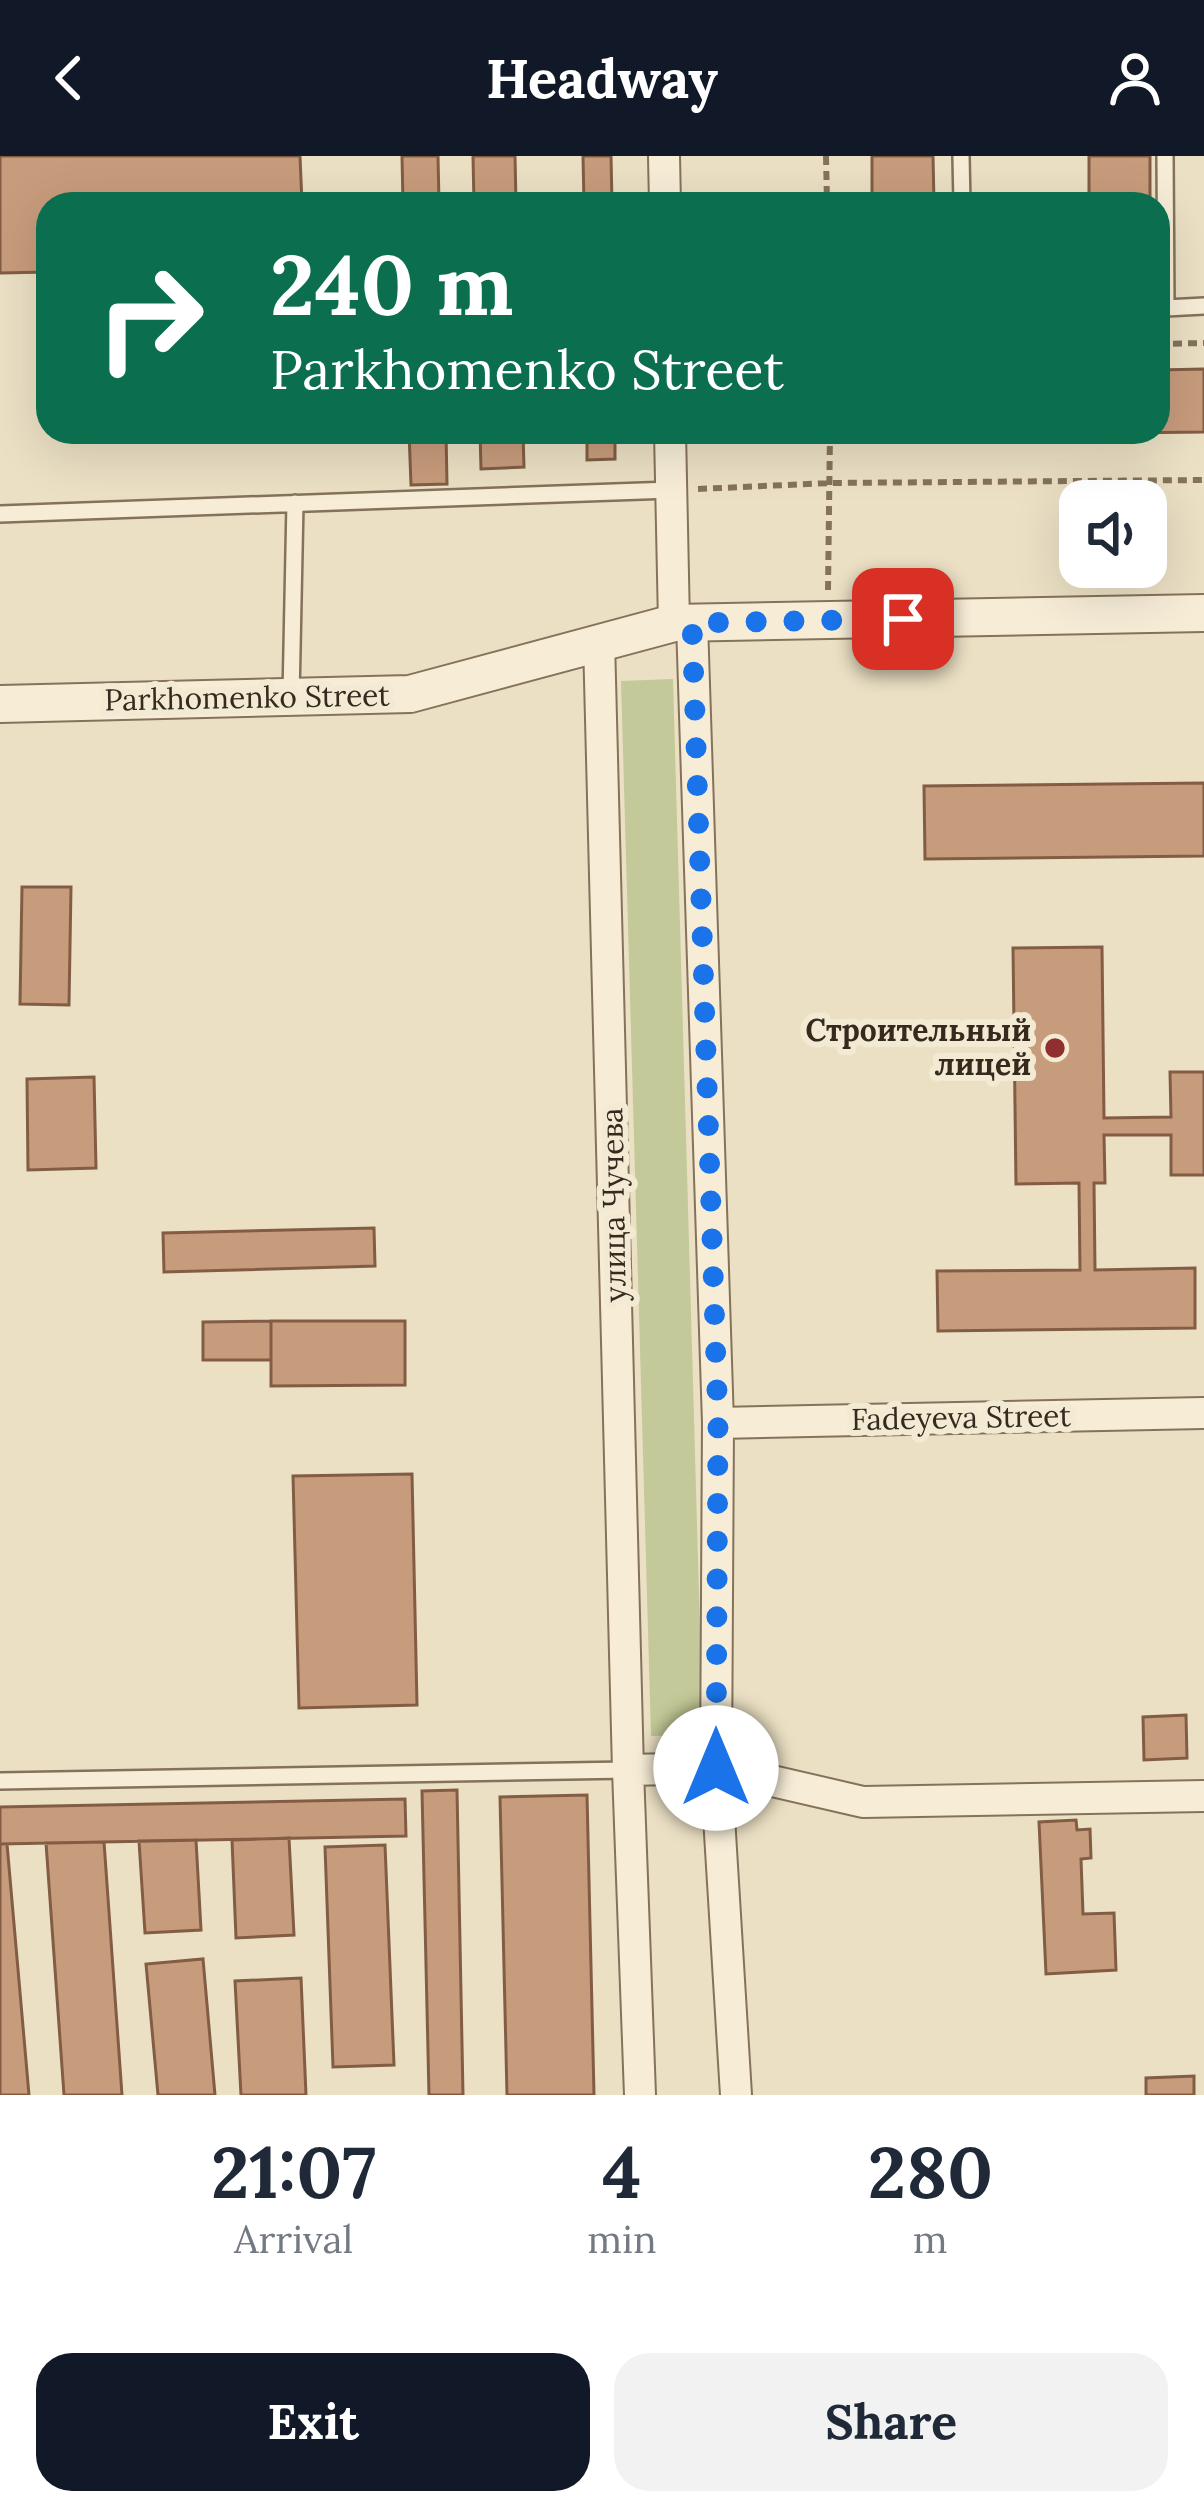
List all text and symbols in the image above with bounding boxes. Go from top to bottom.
text: Headway [486,44,718,113]
icon: back [36,45,102,111]
icon: person [1102,45,1168,111]
text: 240 m [270,230,514,338]
icon: right [72,240,228,396]
text: Parkhomenko Street [270,335,784,404]
map controls [1059,480,1167,588]
button: sound [1059,480,1167,588]
pin [852,568,954,670]
icon: arrive [870,586,936,652]
street label: Parkhomenko Street [104,676,390,718]
place label: Строительный лицей [805,1011,1031,1083]
marker: Строительный лицей [1042,1035,1068,1061]
street label: улица Чучева [592,1107,635,1303]
street label: Fadeyeva Street [851,1396,1072,1439]
position arrow [653,1705,779,1831]
text: 21:07 [211,2126,376,2218]
text: 4 [602,2126,642,2218]
text: 280 [868,2126,993,2218]
text: Arrival [234,2214,353,2264]
text: min [587,2214,657,2264]
text: m [913,2214,948,2264]
button: Exit [36,2353,590,2491]
button: Share [614,2353,1168,2491]

